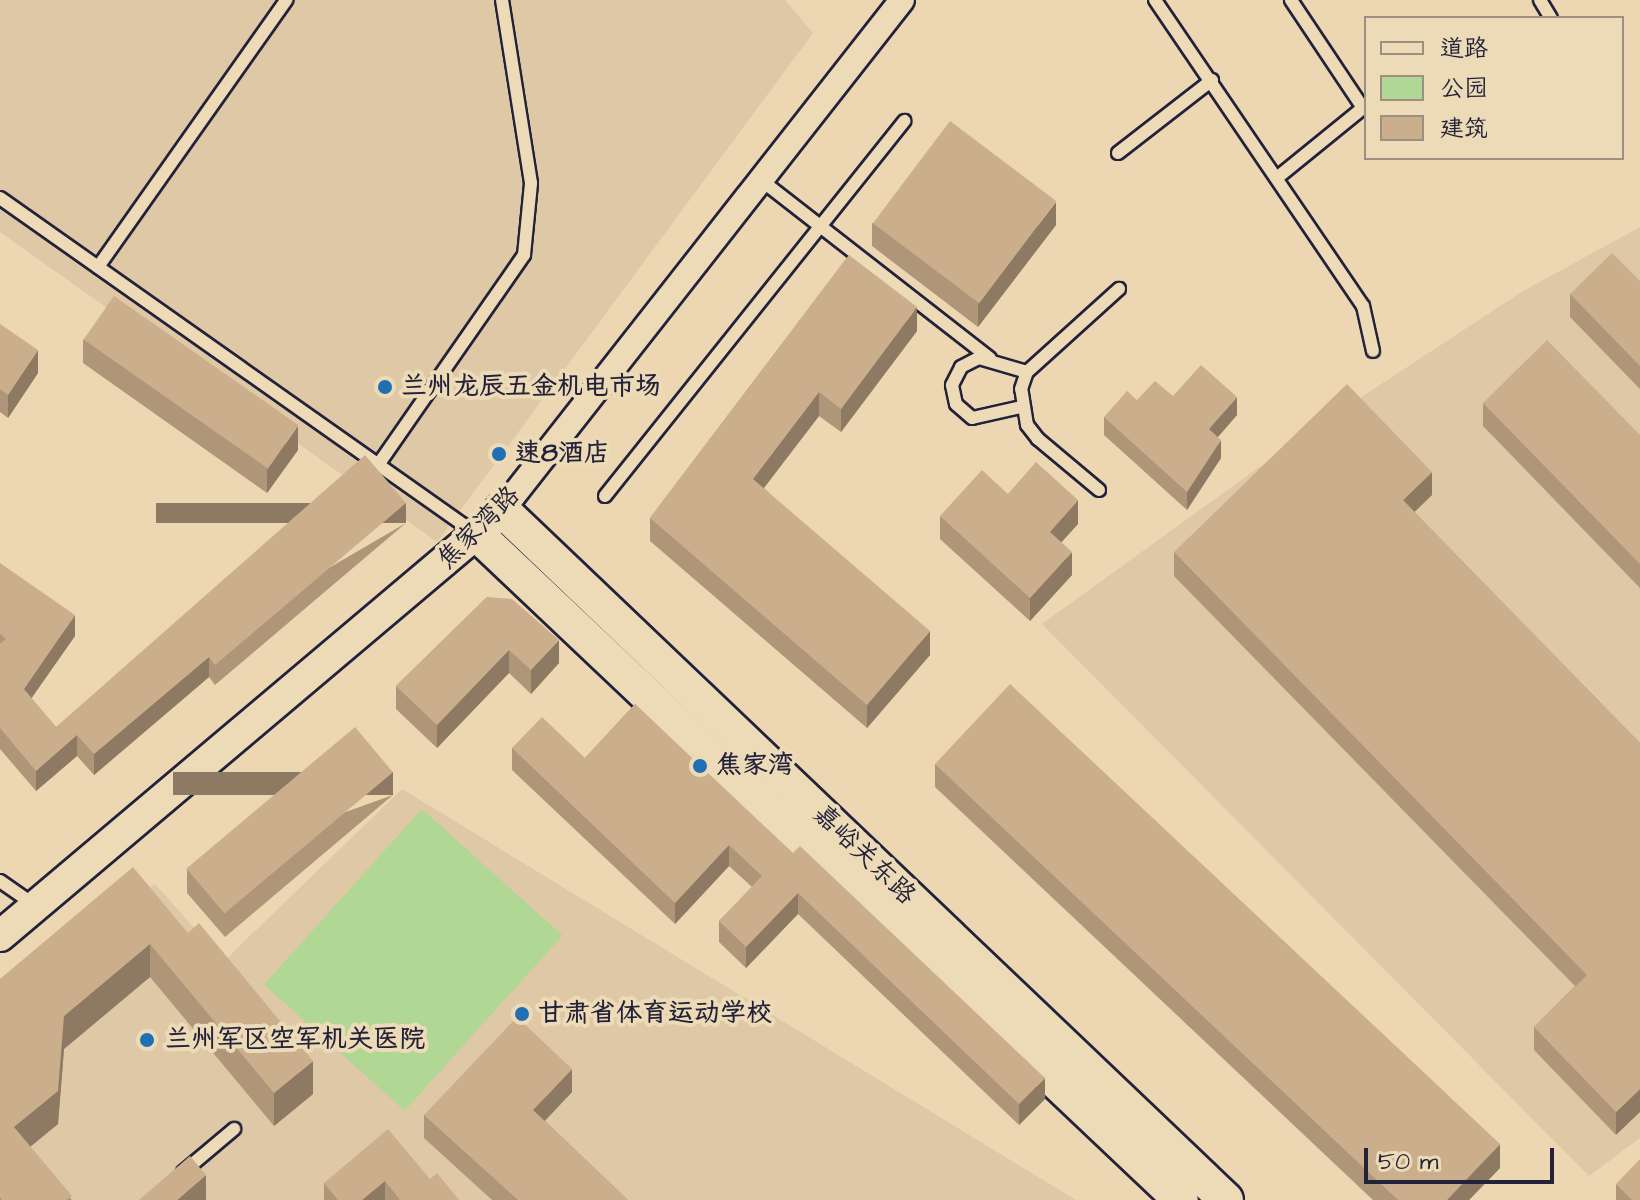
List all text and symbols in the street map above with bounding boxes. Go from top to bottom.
legend [1364,16,1624,160]
text: 道路 [1440,32,1488,66]
text: 公园 [1440,72,1488,106]
text: 建筑 [1440,112,1488,146]
place label: 兰州龙辰五金机电市场 [401,371,661,403]
marker: 兰州龙辰五金机电市场 [376,378,394,396]
place label: 速8酒店 [515,438,610,470]
marker: 速8酒店 [490,445,508,463]
street label: 焦家湾路 [431,480,527,576]
place label: 焦家湾 [716,750,794,782]
marker: 焦家湾 [691,757,709,775]
street label: 嘉峪关东路 [806,799,922,911]
place label: 甘肃省体育运动学校 [538,998,772,1030]
marker: 甘肃省体育运动学校 [513,1005,531,1023]
place label: 兰州军区空军机关医院 [165,1024,425,1056]
marker: 兰州军区空军机关医院 [136,1029,158,1051]
scale bar [1368,1132,1558,1182]
text: 50 m [1378,1145,1438,1179]

